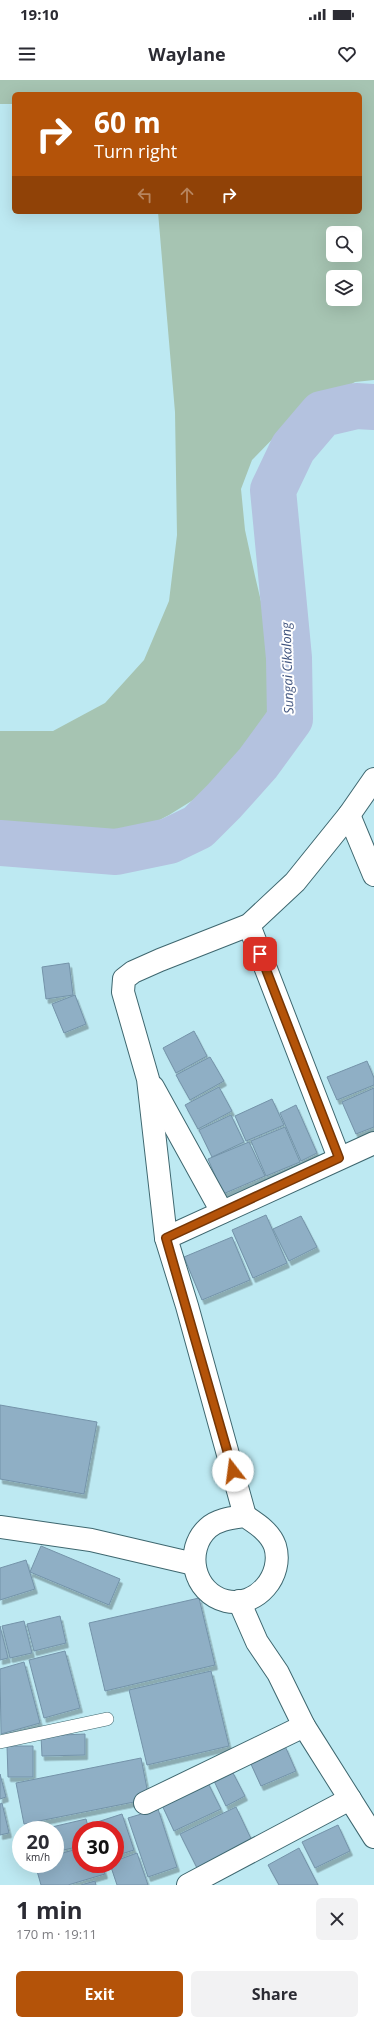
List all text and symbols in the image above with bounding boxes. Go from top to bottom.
text: 19:10 [20,4,59,24]
text: Waylane [148,42,226,66]
icon: menu [16,43,38,65]
icon: heart [336,43,358,65]
text: 60 m [94,103,161,141]
icon: right [28,108,80,160]
text: Turn right [94,139,177,163]
icon: left [134,184,156,206]
icon: ahead [176,184,198,206]
icon: right [218,184,240,206]
map controls [326,226,362,306]
button: search [326,226,362,262]
button: layers [326,270,362,306]
water label: Sungai Cikalong [276,621,298,714]
pin [243,937,277,971]
icon: arrive [249,943,271,965]
position arrow [212,1450,254,1492]
speed limit sign: 30 [72,1821,124,1873]
text: 20 [27,1828,49,1855]
text: km/h [26,1850,50,1864]
text: 1 min [16,1893,83,1926]
button: close [316,1898,358,1940]
text: 170 m · 19:11 [16,1925,97,1943]
button: Exit [16,1971,183,2017]
button: Share [191,1971,358,2017]

